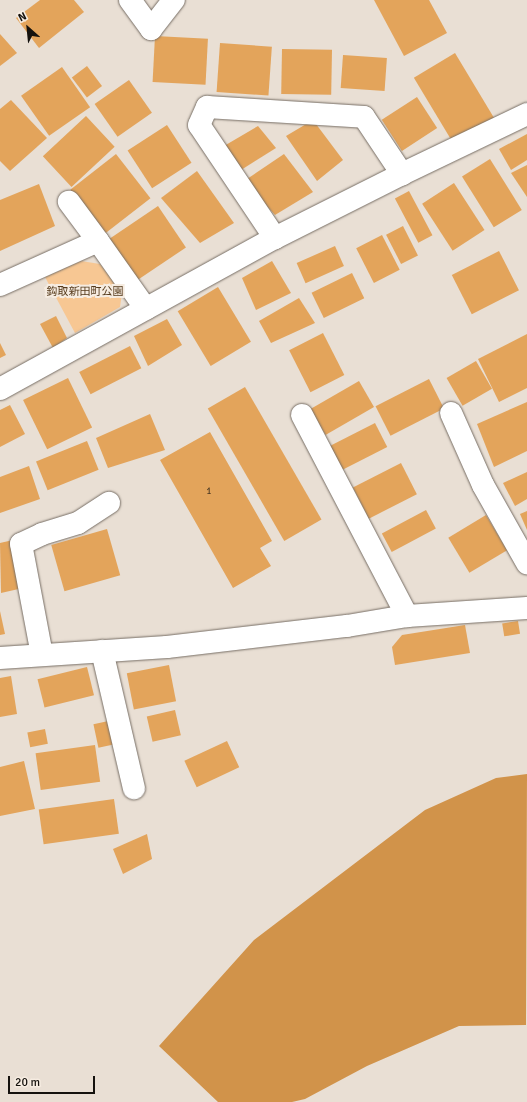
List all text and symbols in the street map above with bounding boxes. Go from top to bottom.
north arrow [8,8,48,48]
text: N [16,9,29,24]
park label: 鈎取新田町公園 [47,285,123,299]
house number: 1 [207,487,211,497]
scale bar [10,1068,97,1094]
text: 20 m [15,1075,40,1090]

